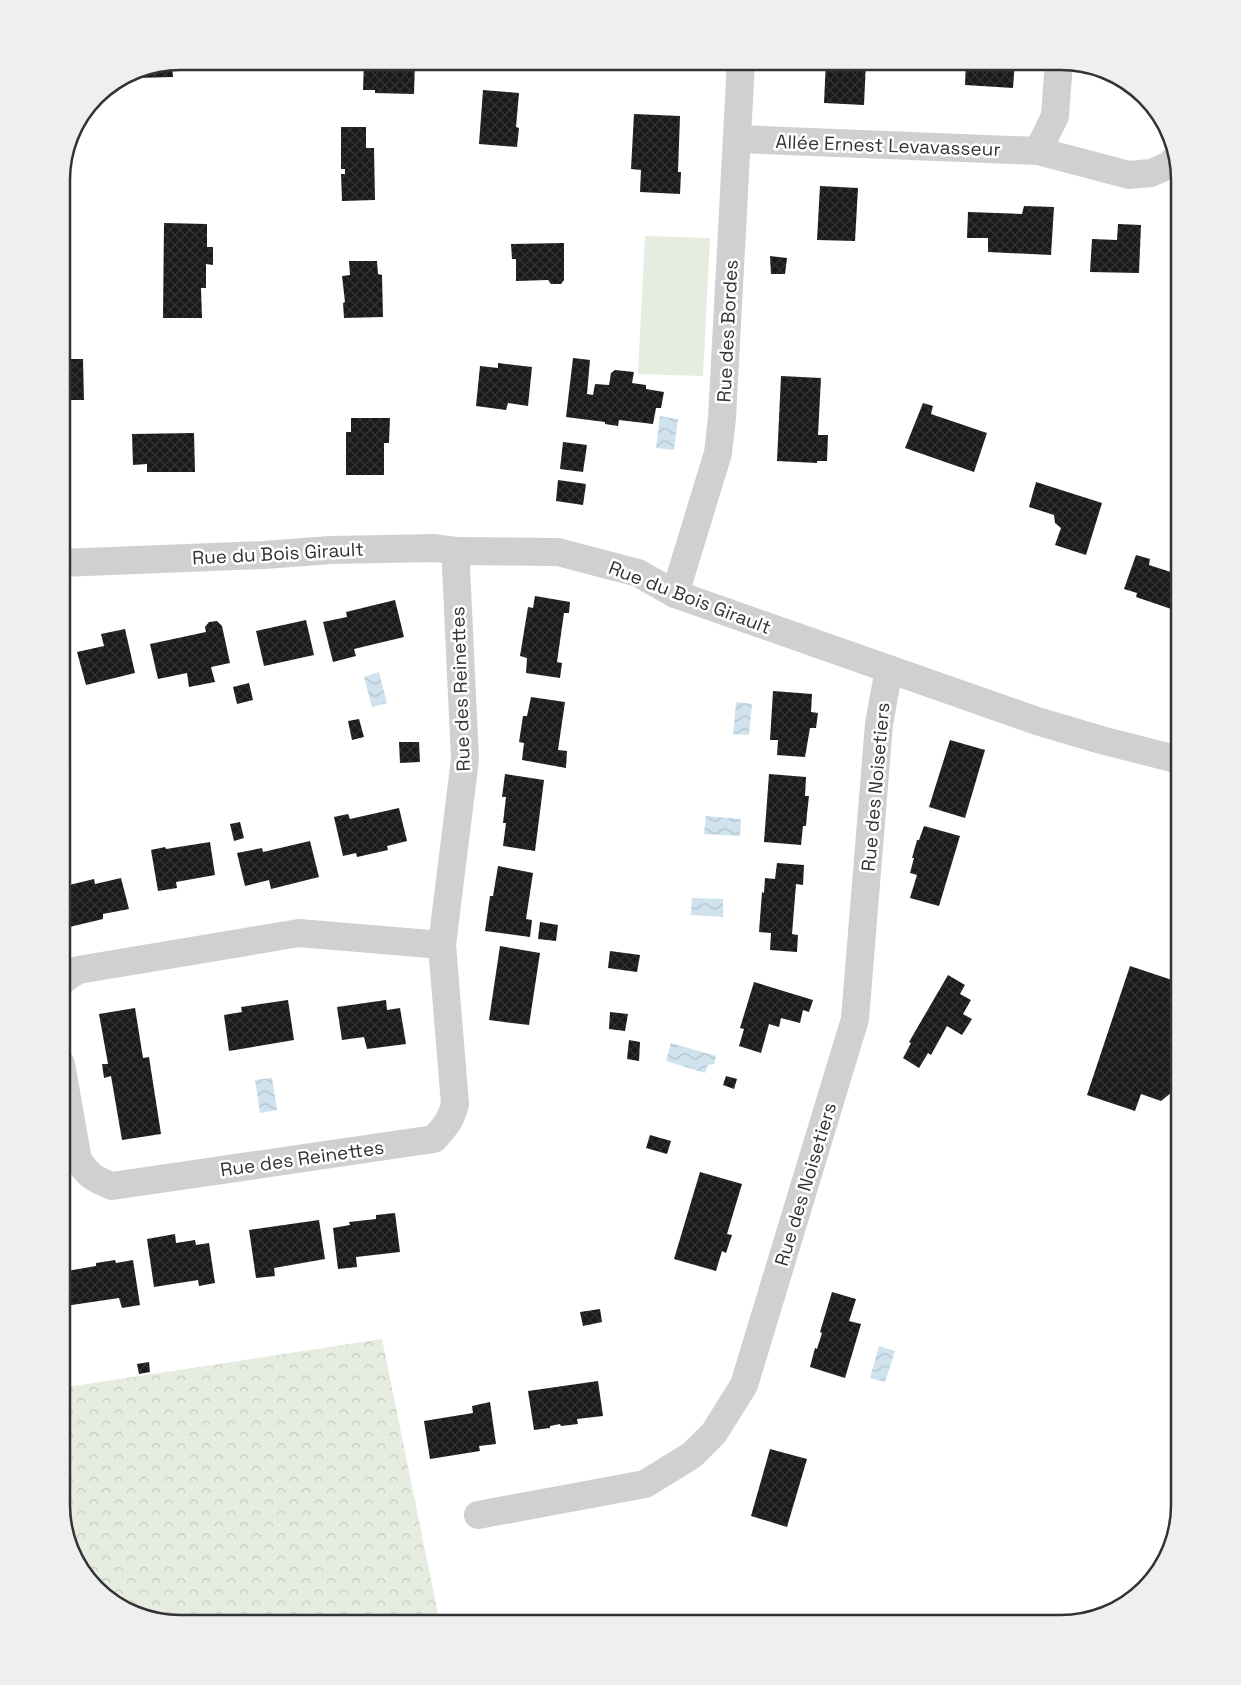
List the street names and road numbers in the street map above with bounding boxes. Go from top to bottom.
street label: Allée Ernest Levavasseur [775,129,1001,162]
street label: Rue des Bordes [711,259,744,403]
street label: Rue du Bois Girault [191,537,365,570]
street label: Rue du Bois Girault [605,555,775,640]
street label: Rue des Reinettes [445,606,476,772]
street label: Rue des Noisetiers [856,701,895,873]
street label: Rue des Noisetiers [769,1099,842,1269]
street label: Rue des Reinettes [219,1135,386,1182]

